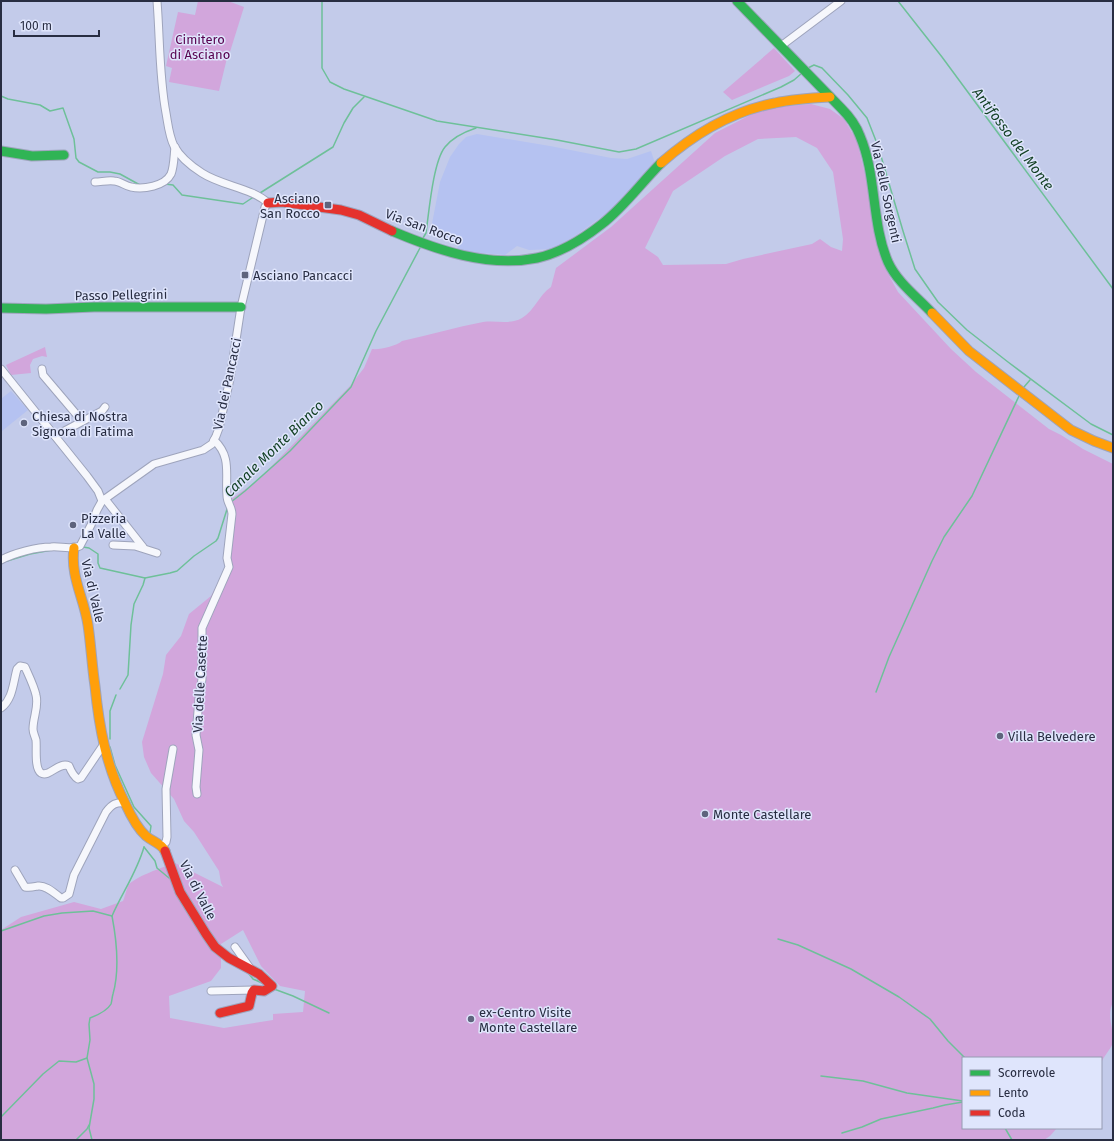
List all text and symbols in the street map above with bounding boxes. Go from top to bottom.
scale bar [14,12,99,38]
text: 100 m [20,19,52,33]
park label: Cimitero di Asciano [170,32,230,62]
water label: Antifosso del Monte [968,84,1057,194]
street label: Via delle Sorgenti [868,140,904,244]
place label: Asciano San Rocco [260,191,320,221]
marker: Asciano San Rocco [323,200,333,210]
street label: Via San Rocco [383,206,465,248]
place label: Asciano Pancacci [253,268,353,283]
marker: Asciano Pancacci [240,270,250,280]
street label: Passo Pellegrini [75,287,167,303]
street label: Via dei Pancacci [210,337,244,431]
water label: Canale Monte Bianco [221,397,327,501]
place label: Chiesa di Nostra Signora di Fatima [32,409,134,439]
marker: Chiesa di Nostra Signora di Fatima [19,418,29,428]
place label: Pizzeria La Valle [81,511,126,541]
marker: Pizzeria La Valle [68,520,78,530]
street label: Via di Valle [78,558,108,624]
street label: Via delle Casette [190,635,210,733]
place label: Villa Belvedere [1008,729,1096,744]
marker: Villa Belvedere [995,731,1005,741]
place label: Monte Castellare [713,807,811,822]
marker: Monte Castellare [700,809,710,819]
street label: Via di Valle [177,858,219,922]
place label: ex-Centro Visite Monte Castellare [479,1005,577,1035]
marker: ex-Centro Visite Monte Castellare [466,1014,476,1024]
legend [962,1057,1102,1129]
text: Scorrevole [998,1066,1055,1080]
text: Lento [998,1086,1028,1100]
text: Coda [998,1106,1025,1120]

